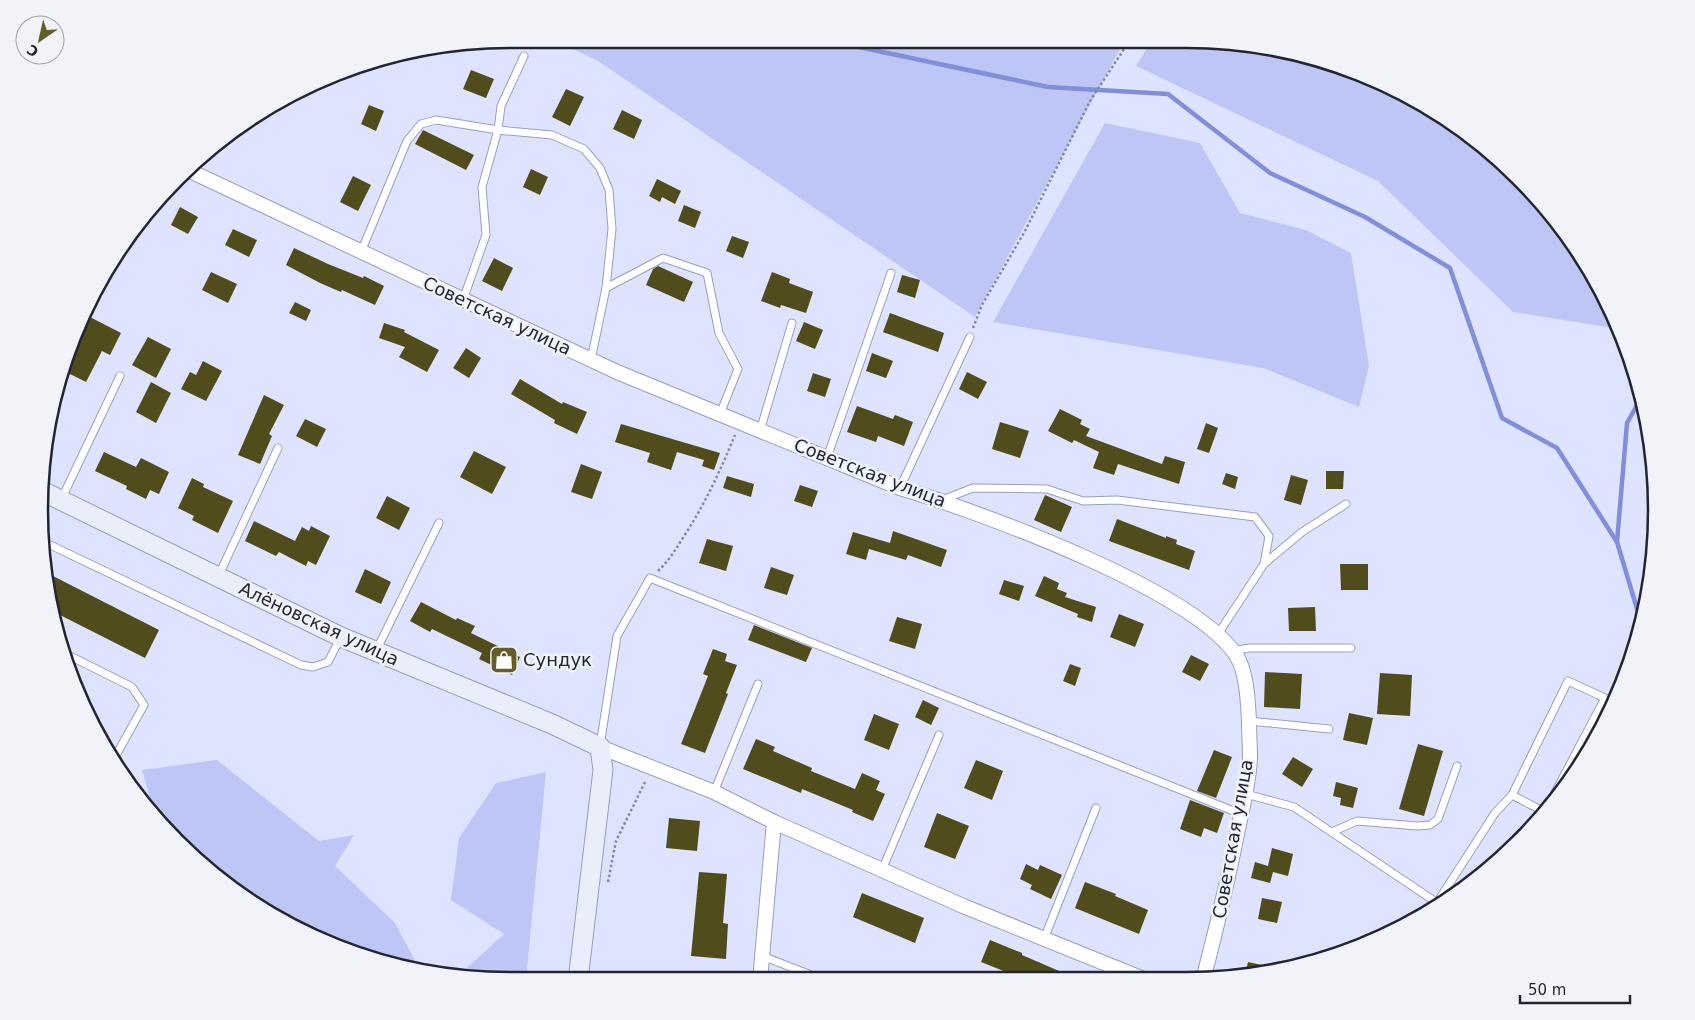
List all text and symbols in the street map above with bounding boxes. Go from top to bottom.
north arrow [15,15,65,65]
text: С [24,41,41,60]
street label: Советская улица [420,272,575,359]
street label: Советская улица [791,434,949,511]
street label: Алёновская улица [236,577,402,670]
shop icon: Сундук [489,645,519,675]
place label: Сундук [523,649,592,670]
street label: Советская улица [1208,758,1257,920]
scale bar [1520,972,1630,1004]
text: 50 m [1528,981,1566,999]

